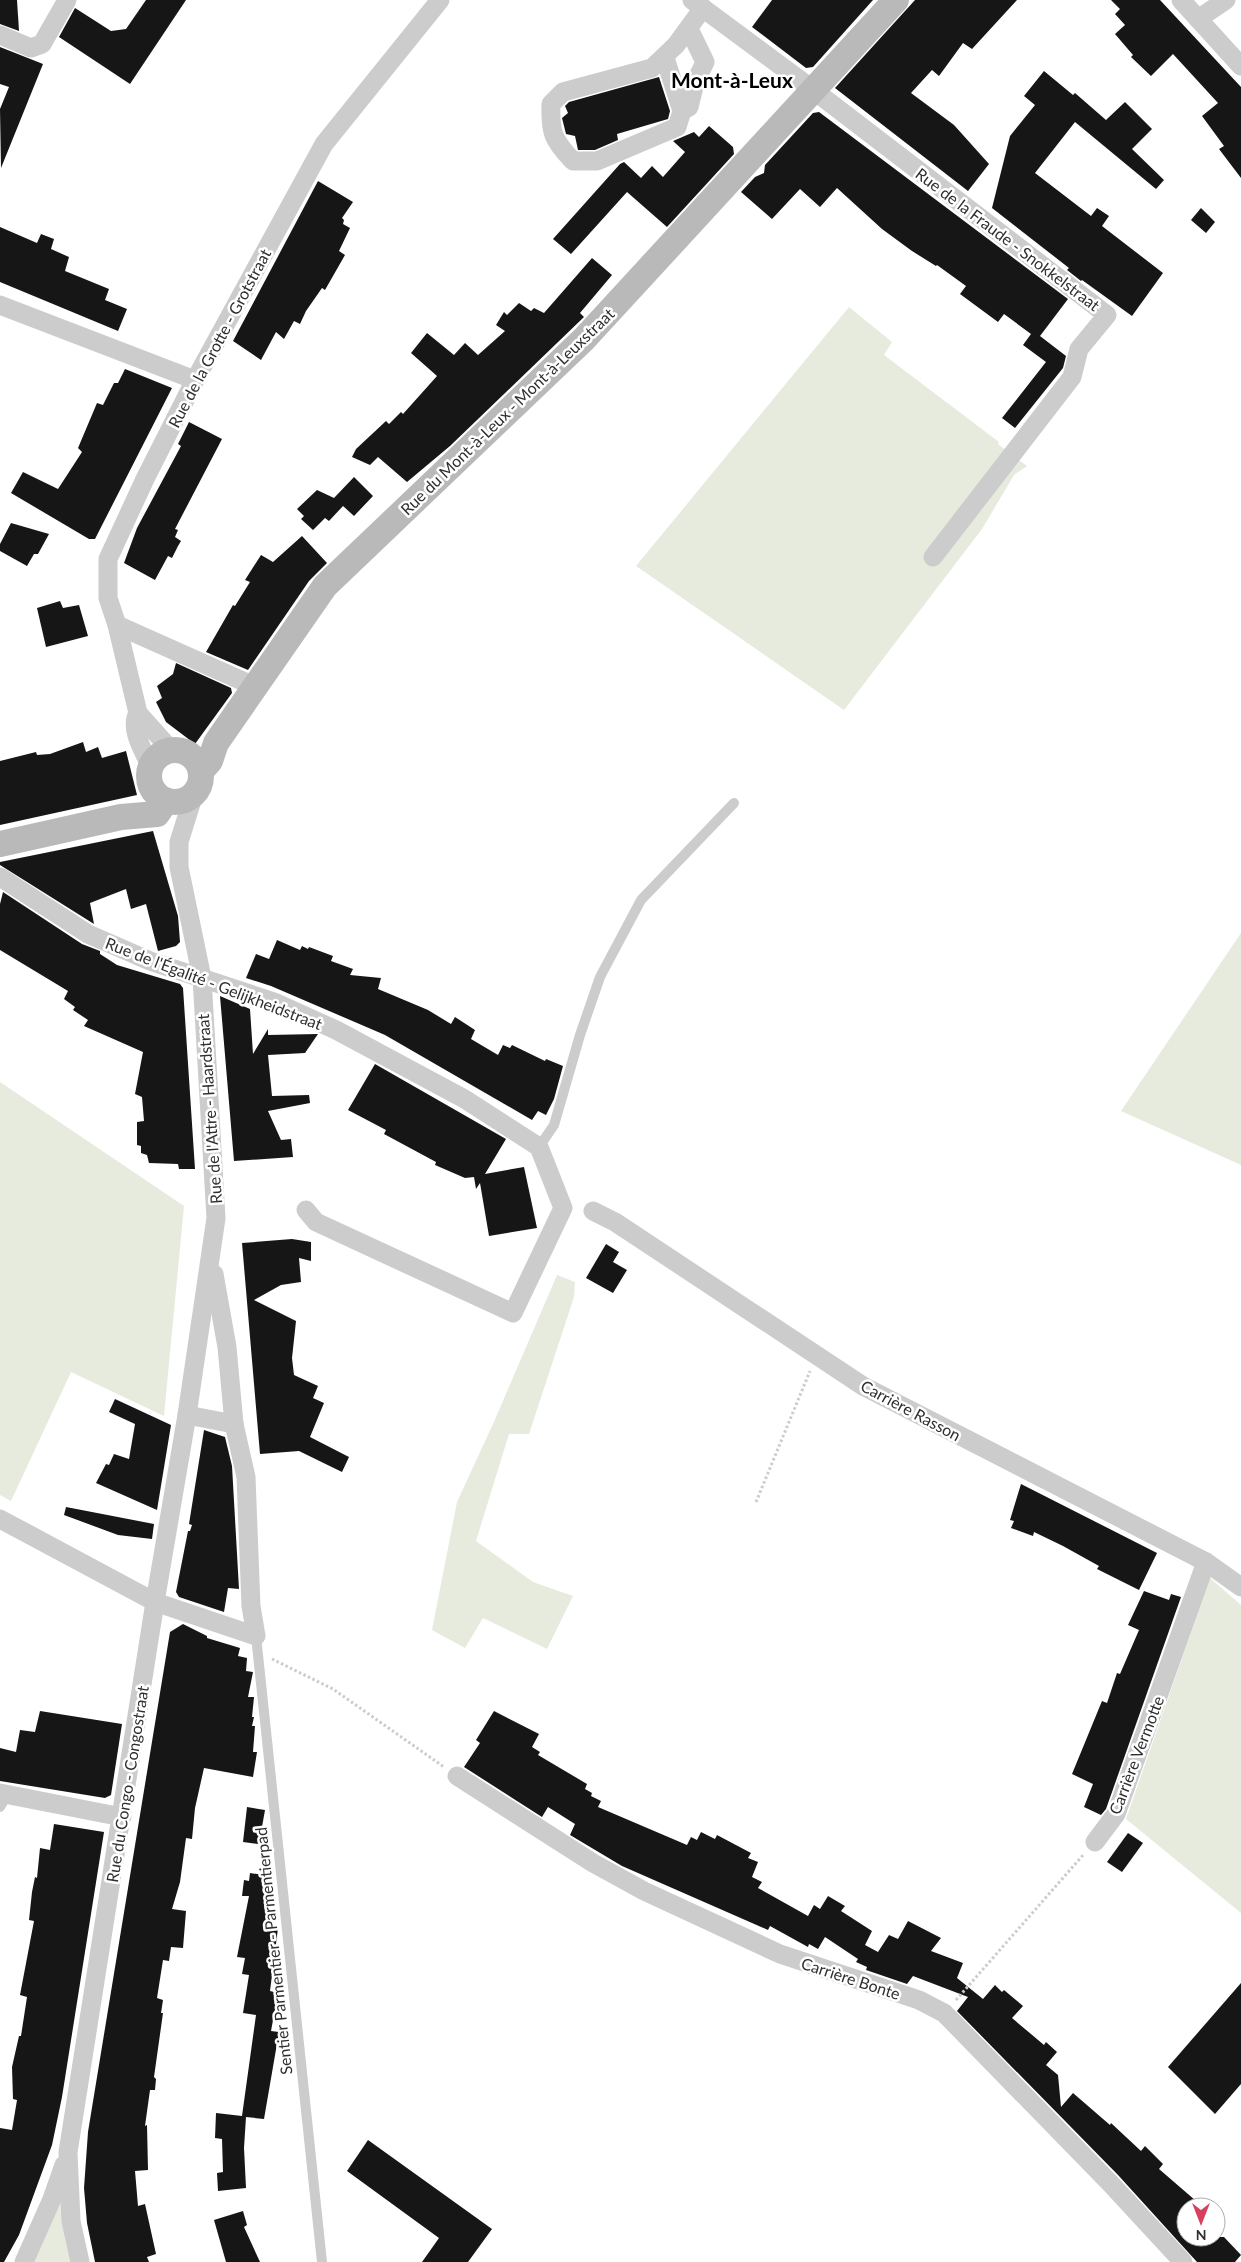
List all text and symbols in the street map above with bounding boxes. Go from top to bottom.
district label: Mont-à-Leux [671,67,793,92]
street label: Rue de la Fraude - Snokkelstraat [912,164,1104,315]
street label: Rue de la Grotte - Grotstraat [164,245,274,431]
street label: Rue du Mont-à-Leux - Mont-à-Leuxstraat [396,304,618,518]
street label: Rue de l'Égalité - Gelijkheidstraat [103,933,325,1033]
street label: Rue de l'Attre - Haardstraat [193,1013,225,1205]
street label: Carrière Rasson [858,1376,964,1444]
street label: Rue du Congo - Congostraat [102,1684,152,1884]
street label: Carrière Vermotte [1105,1693,1167,1817]
street label: Sentier Parmentier - Parmentierpad [251,1826,295,2076]
street label: Carrière Bonte [799,1953,903,2003]
north arrow [1176,2197,1226,2247]
text: N [1196,2227,1206,2244]

